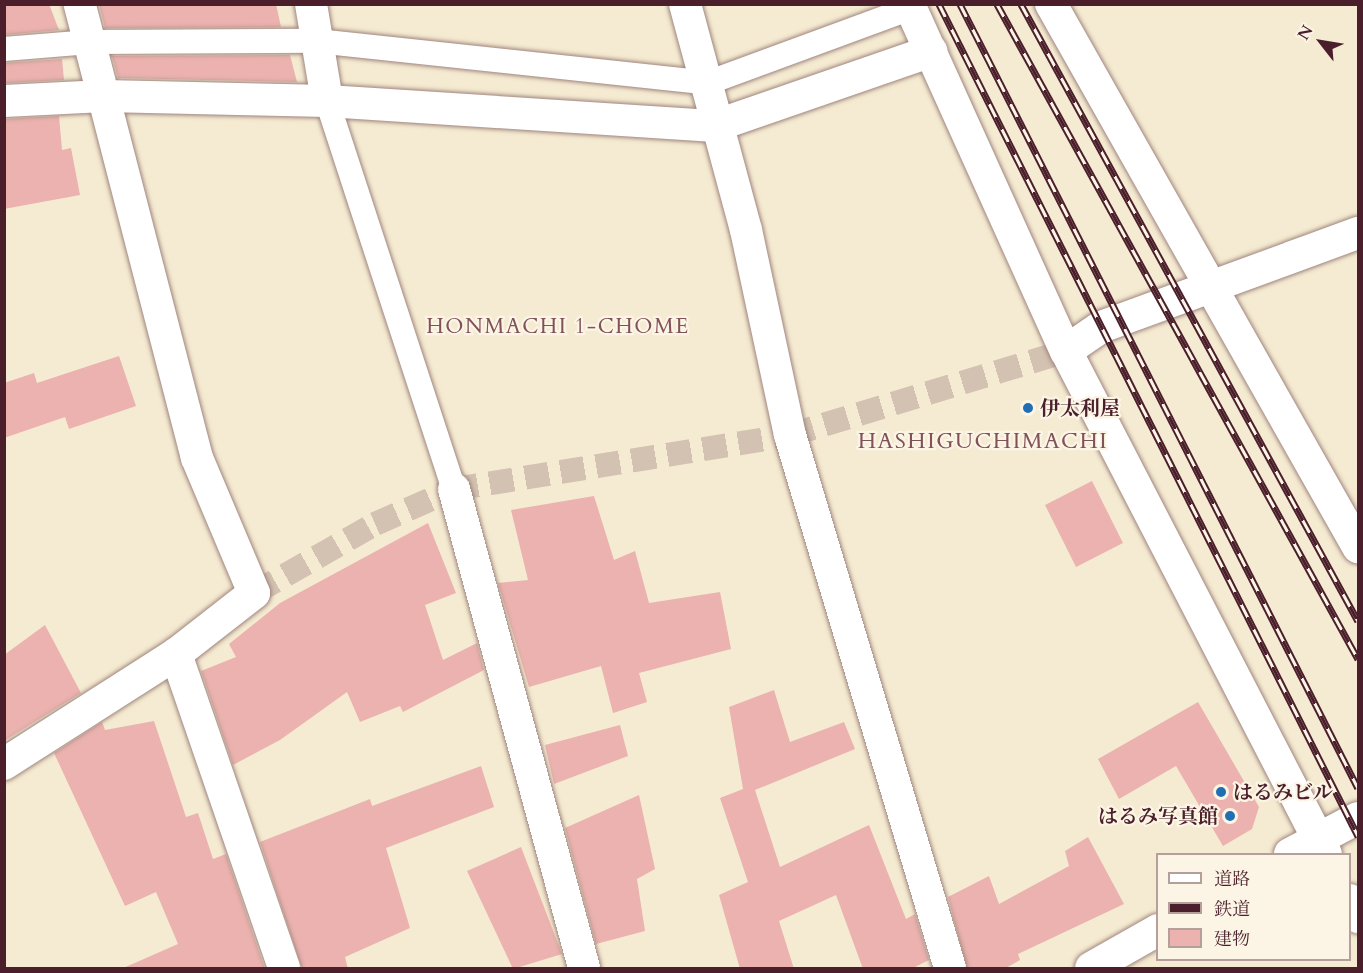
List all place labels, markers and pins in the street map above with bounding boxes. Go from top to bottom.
place label: 伊太利屋 [1040,396,1120,420]
marker: 伊太利屋 [1021,401,1035,415]
place label: はるみビル [1233,780,1333,804]
marker: はるみビル [1214,785,1228,799]
place label: はるみ写真館 [1098,804,1218,828]
marker: はるみ写真館 [1223,809,1237,823]

